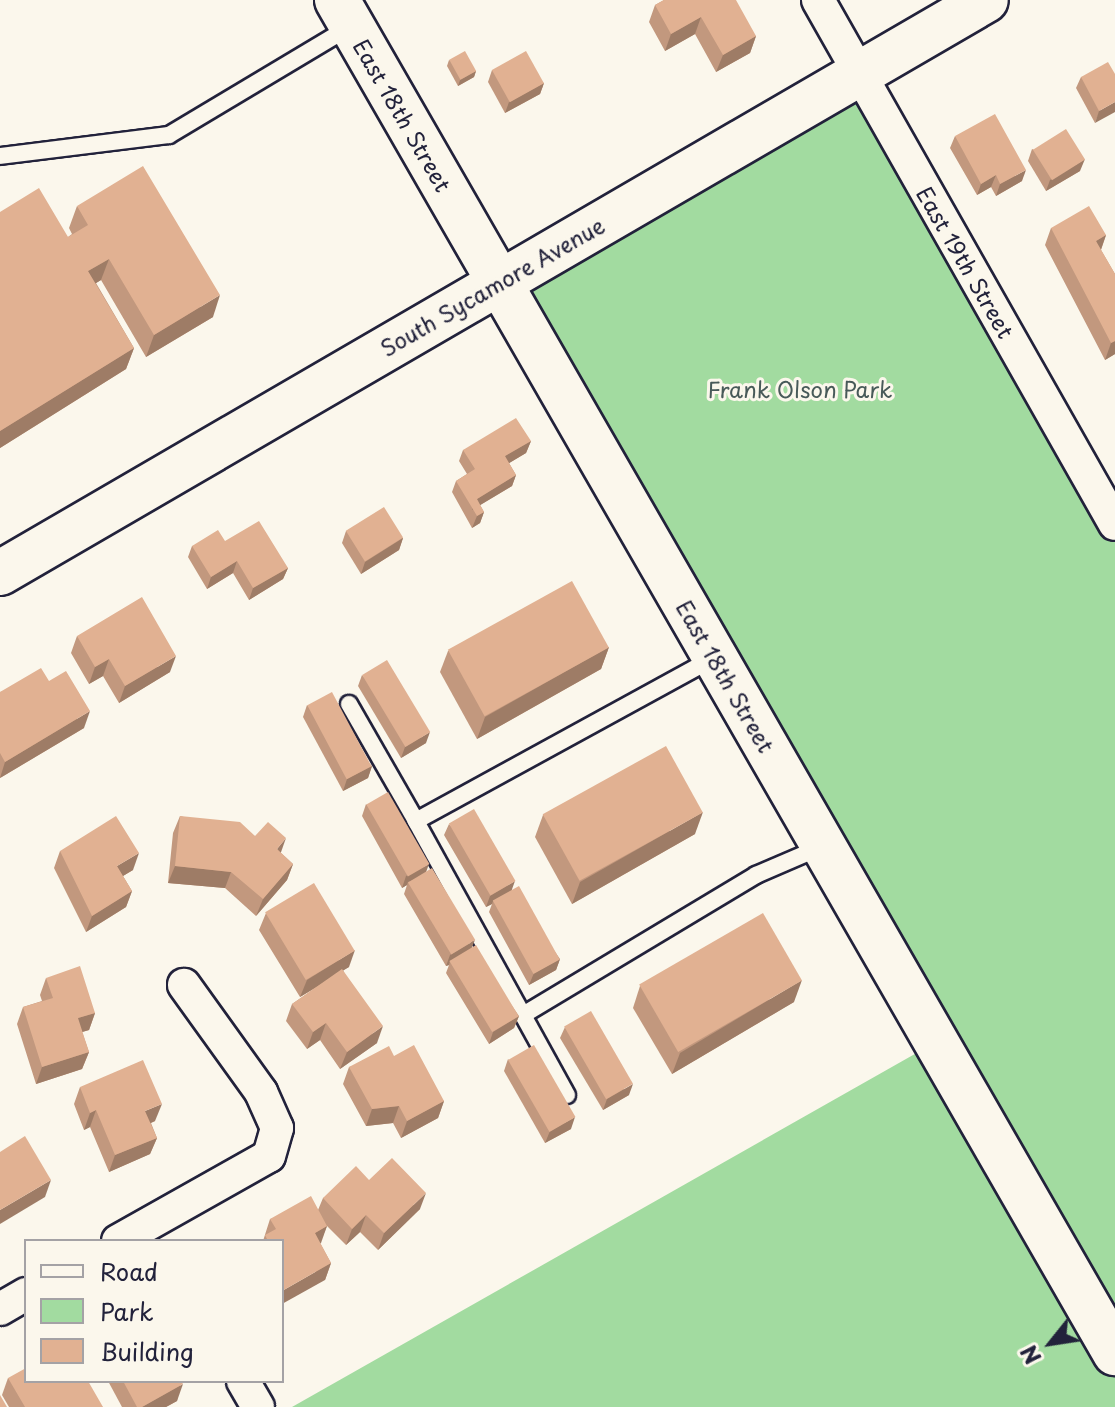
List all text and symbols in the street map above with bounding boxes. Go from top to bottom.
street label: East 18th Street [349,34,457,196]
street label: East 19th Street [912,182,1020,342]
street label: South Sycamore Avenue [375,211,609,361]
park label: Frank Olson Park [707,376,893,402]
street label: East 18th Street [672,595,780,757]
legend [24,1239,284,1383]
text: Road [100,1253,158,1289]
text: Park [100,1293,154,1329]
north arrow [1011,1303,1091,1383]
text: Building [100,1333,194,1369]
text: N [1011,1339,1048,1371]

